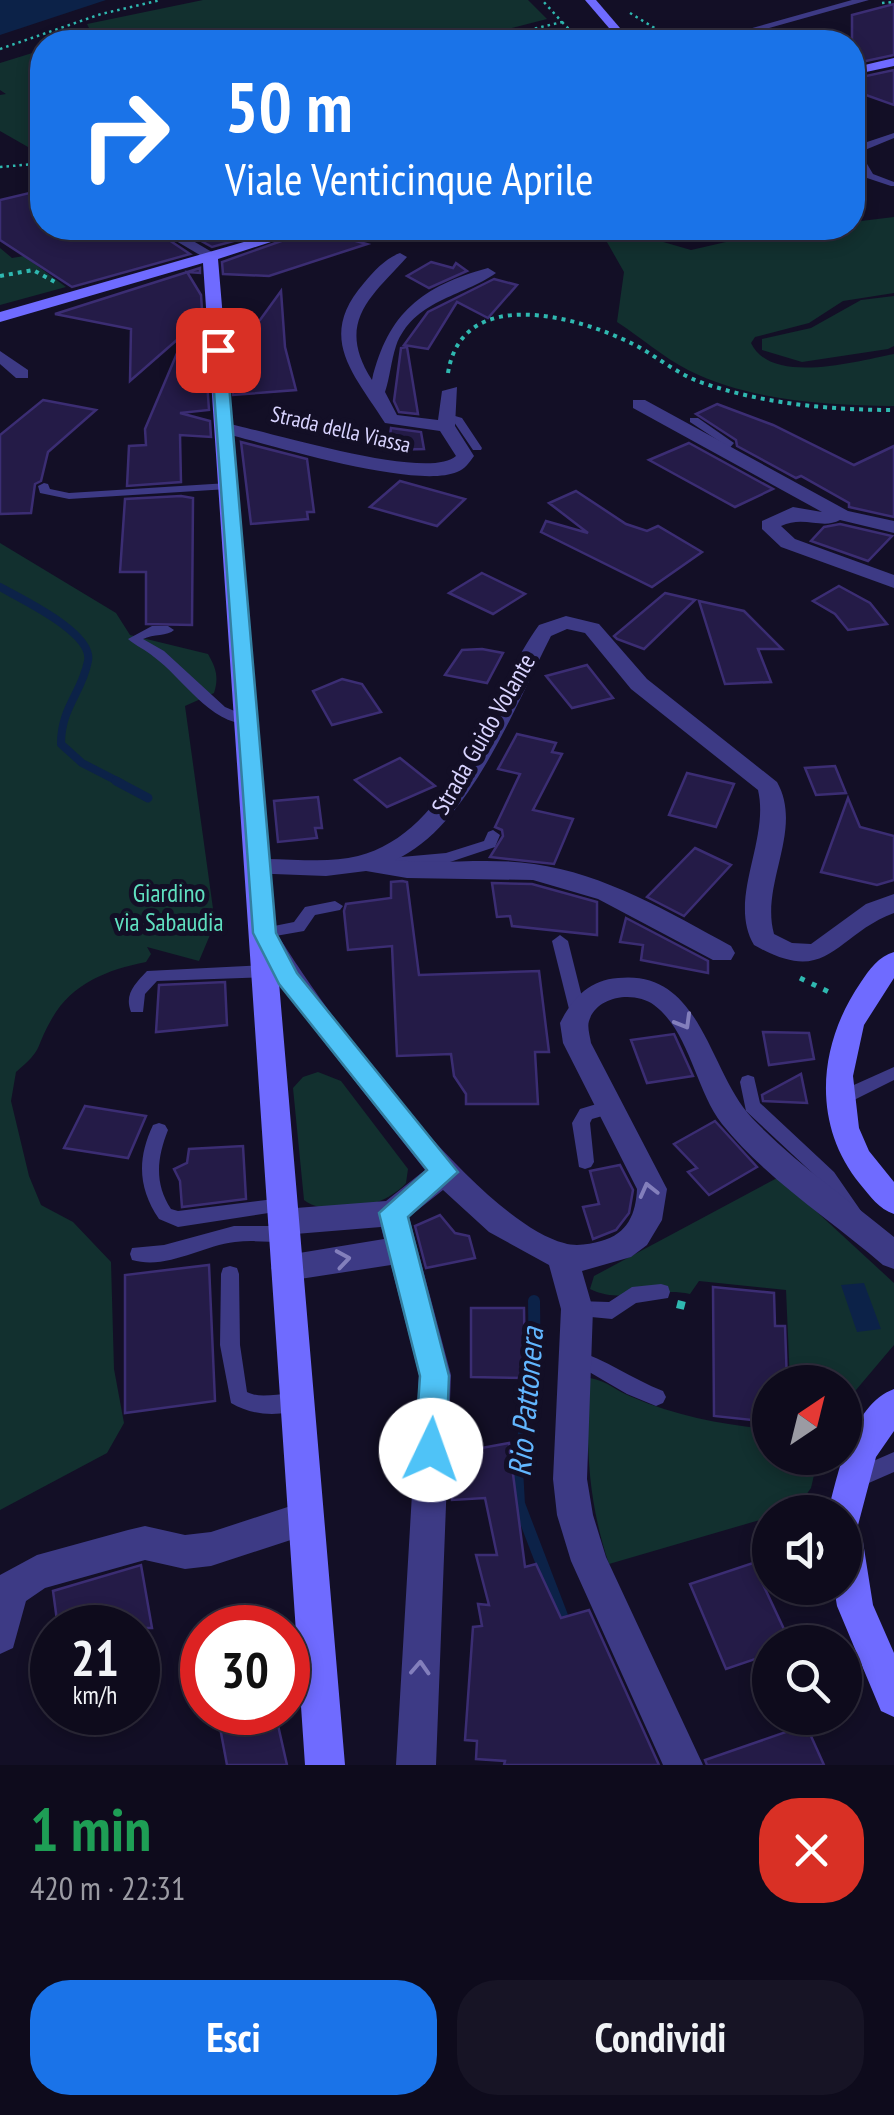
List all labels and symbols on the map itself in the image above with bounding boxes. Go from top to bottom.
pin [176,308,261,393]
street label: Strada della Viassa [268,399,414,459]
street label: Strada Guido Volante [424,648,542,820]
park label: Giardino via Sabaudia [114,877,224,938]
one-way arrow [672,1012,691,1030]
one-way arrow [639,1182,660,1199]
one-way arrow [335,1249,352,1270]
water label: Rio Pattonera [498,1324,553,1478]
north arrow [752,1365,862,1475]
position arrow [379,1398,483,1502]
speed limit sign: 30 [180,1605,310,1735]
one-way arrow [410,1659,431,1675]

